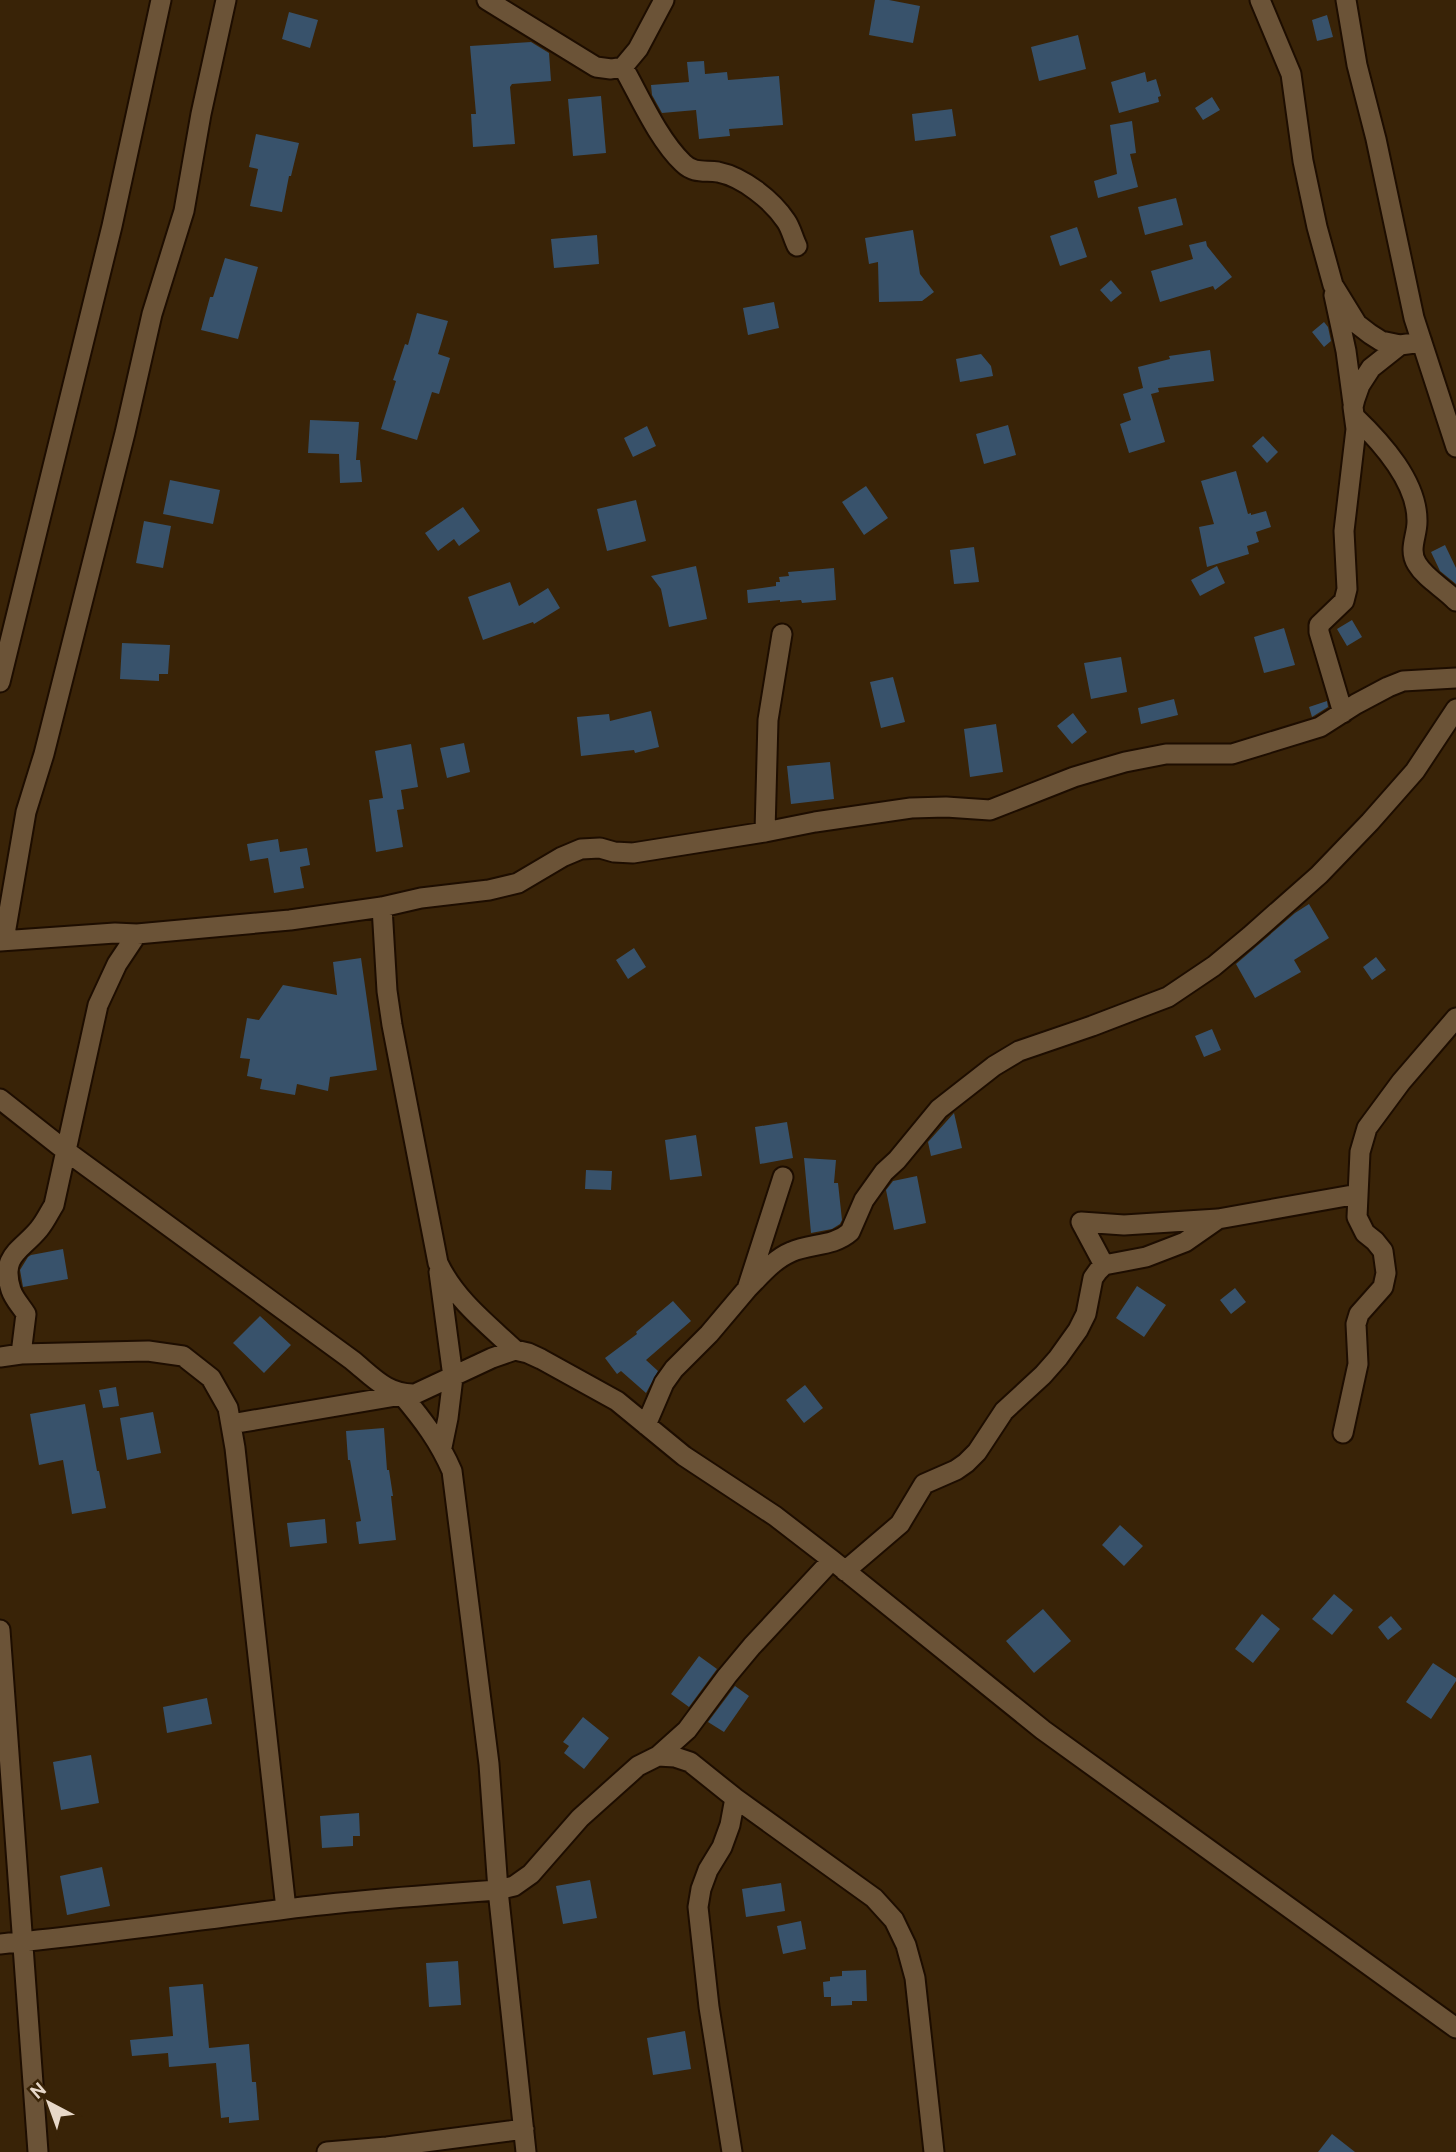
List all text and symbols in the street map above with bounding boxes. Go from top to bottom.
north arrow [14,2068,84,2138]
text: N [26,2078,52,2105]

